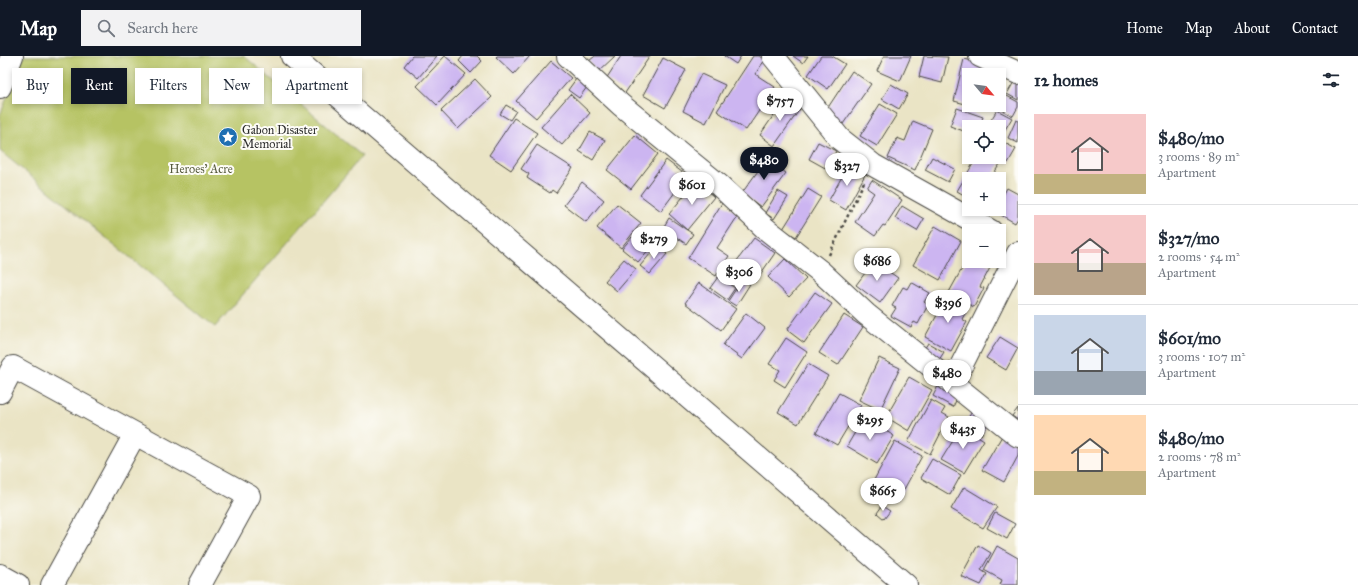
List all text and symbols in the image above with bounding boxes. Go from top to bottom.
search box [81,10,361,46]
text: Map [20,17,57,40]
icon: search [95,17,117,39]
text: Search here [127,19,198,37]
text: Home [1126,20,1163,37]
text: Map [1185,20,1212,37]
text: About [1234,20,1270,37]
text: Contact [1292,20,1338,37]
chip: Buy [12,68,63,104]
chip: Rent [71,68,127,104]
chip: Filters [135,68,201,104]
chip: New [209,68,264,104]
chip: Apartment [272,68,362,104]
north arrow [962,68,1006,112]
map controls [962,68,1006,268]
icon: filters [1320,69,1342,91]
text: 12 homes [1034,70,1098,91]
pin: $757 [756,88,804,122]
text: $757 [766,93,794,109]
button: locate [962,120,1006,164]
place label: Gabon Disaster Memorial [242,123,318,151]
place icon: Gabon Disaster Memorial [217,126,239,148]
text: $480/mo [1158,128,1224,149]
icon: home [1066,130,1114,178]
pin: $480 [740,147,788,181]
text: 3 rooms · 89 m² [1158,149,1240,165]
text: $480 [749,152,779,168]
pin: $327 [823,153,871,187]
text: $327 [834,158,860,174]
park label: Heroes' Acre [169,162,233,176]
text: Apartment [1158,165,1216,181]
pin: $601 [668,172,716,206]
button: + [962,172,1006,216]
text: $601 [678,177,706,193]
button: − [962,224,1006,268]
pin: $279 [630,226,678,260]
text: $327/mo [1158,228,1219,249]
text: $279 [640,231,668,247]
icon: home [1066,231,1114,279]
pin: $686 [853,248,901,282]
text: 2 rooms · 54 m² [1158,249,1240,265]
text: $686 [863,253,891,269]
pin: $306 [715,259,763,293]
text: $306 [725,264,753,280]
text: Apartment [1158,265,1216,281]
pin: $396 [924,290,972,324]
text: $396 [935,295,961,311]
text: $601/mo [1158,328,1221,349]
icon: home [1066,331,1114,379]
text: 3 rooms · 107 m² [1158,349,1245,365]
pin: $480 [923,360,971,394]
text: $480 [932,365,962,381]
text: Apartment [1158,365,1216,381]
pin: $295 [846,407,894,441]
text: $295 [856,412,884,428]
pin: $435 [939,416,987,450]
text: $435 [950,421,976,437]
text: $480/mo [1158,428,1224,449]
icon: home [1066,431,1114,479]
text: 2 rooms · 78 m² [1158,449,1241,465]
text: Apartment [1158,465,1216,481]
pin: $665 [859,478,907,512]
text: $665 [869,483,897,499]

